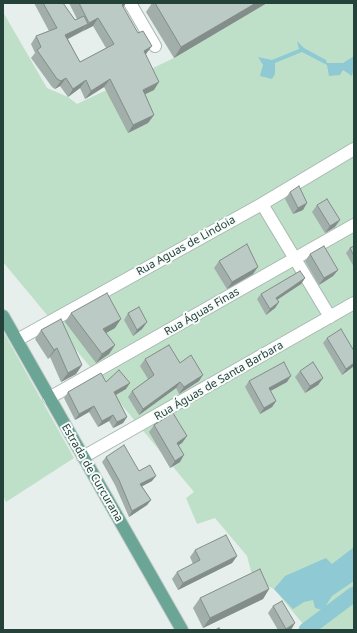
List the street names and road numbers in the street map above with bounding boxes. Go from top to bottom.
street label: Rua Aguas de Lindoia [134,213,238,279]
street label: Rua Águas Finas [162,285,242,339]
street label: Rua Águas de Santa Barbara [152,339,286,423]
street label: Estrada de Curcurana [59,422,125,524]

